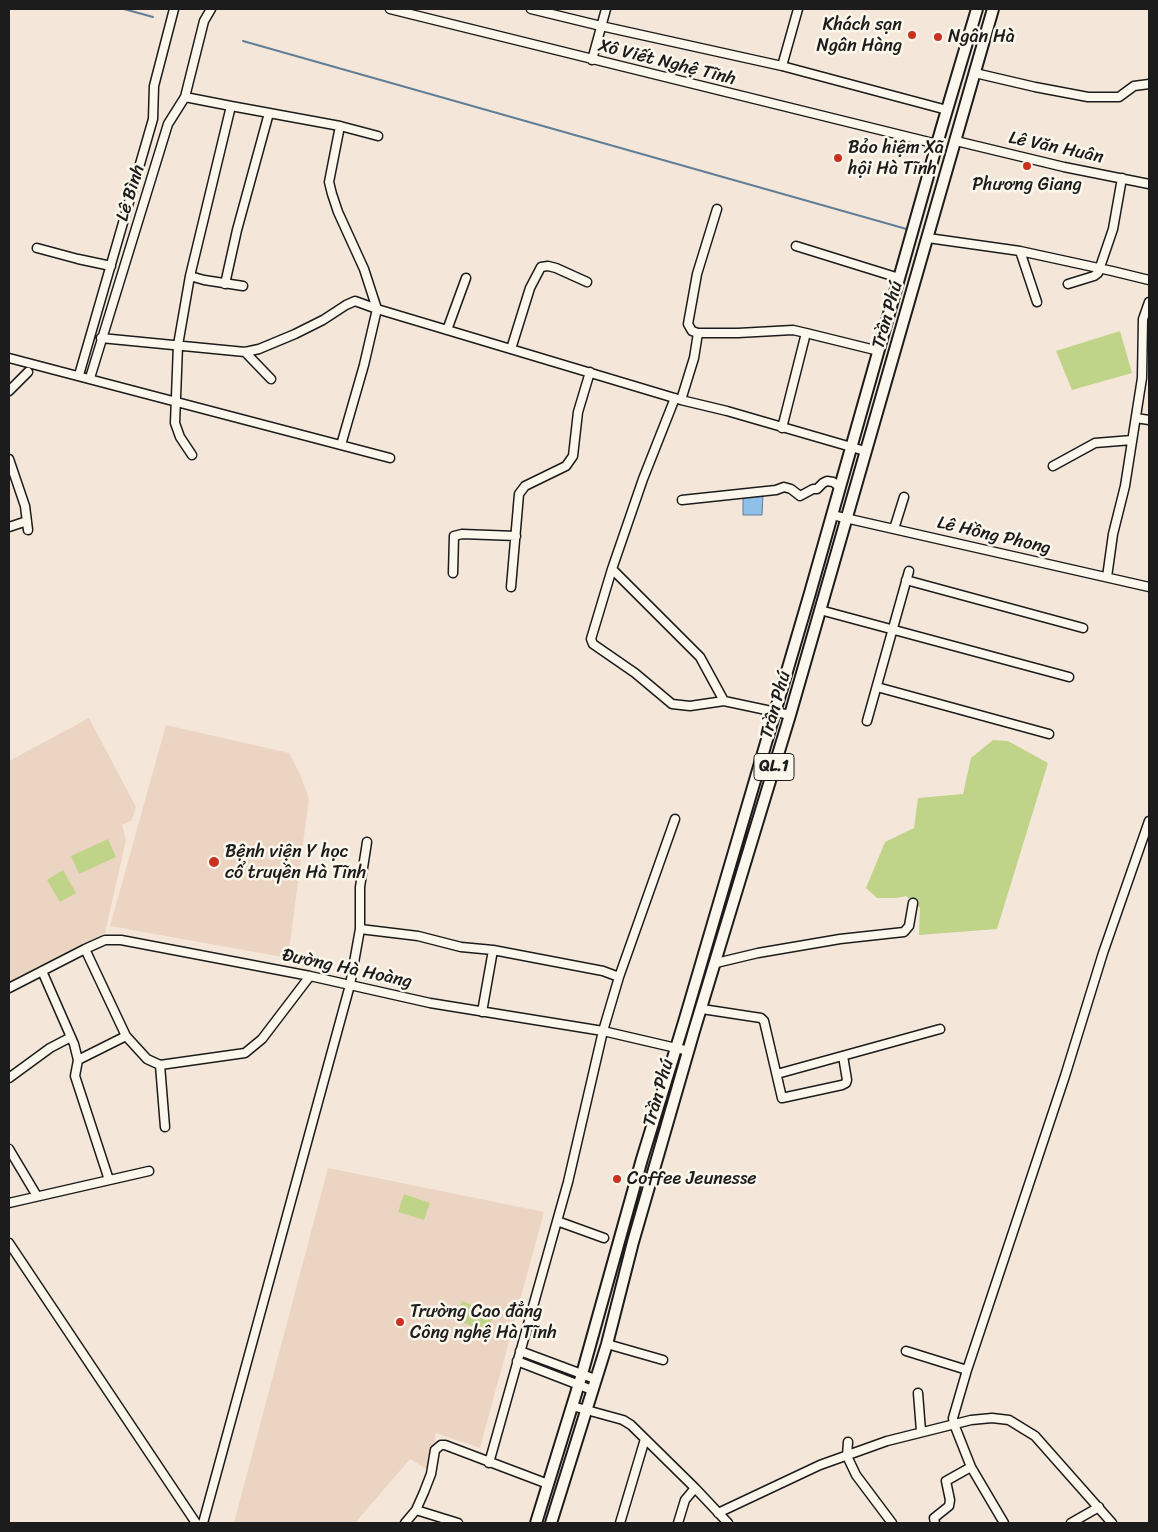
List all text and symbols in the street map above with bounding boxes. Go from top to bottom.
place label: Khách sạn Ngân Hàng [816,14,902,56]
place label: Ngân Hà [948,26,1015,48]
marker: Khách sạn Ngân Hàng [906,29,918,41]
marker: Ngân Hà [932,31,944,43]
street label: Xô Viết Nghệ Tĩnh [596,36,738,90]
street label: Lê Văn Huân [1007,127,1105,169]
place label: Bảo hiệm Xã hội Hà Tĩnh [848,137,944,180]
marker: Bảo hiệm Xã hội Hà Tĩnh [832,152,844,164]
marker: Phương Giang [1021,160,1033,172]
street label: Lê Bình [112,162,150,224]
place label: Phương Giang [972,174,1082,196]
street label: Trần Phú [868,279,908,351]
street label: Lê Hồng Phong [935,512,1053,560]
street label: Trần Phú [756,669,796,741]
road number: QL.1 [754,754,794,780]
place label: Bệnh viện Y học cổ truyền Hà Tĩnh [225,841,366,884]
marker: Bệnh viện Y học cổ truyền Hà Tĩnh [207,855,221,869]
street label: Đường Hà Hoàng [280,945,414,993]
street label: Trần Phú [639,1057,679,1129]
place label: Coffee Jeunesse [627,1168,757,1190]
marker: Coffee Jeunesse [611,1173,623,1185]
place label: Trường Cao đẳng Công nghệ Hà Tĩnh [410,1301,557,1344]
marker: Trường Cao đẳng Công nghệ Hà Tĩnh [394,1316,406,1328]

